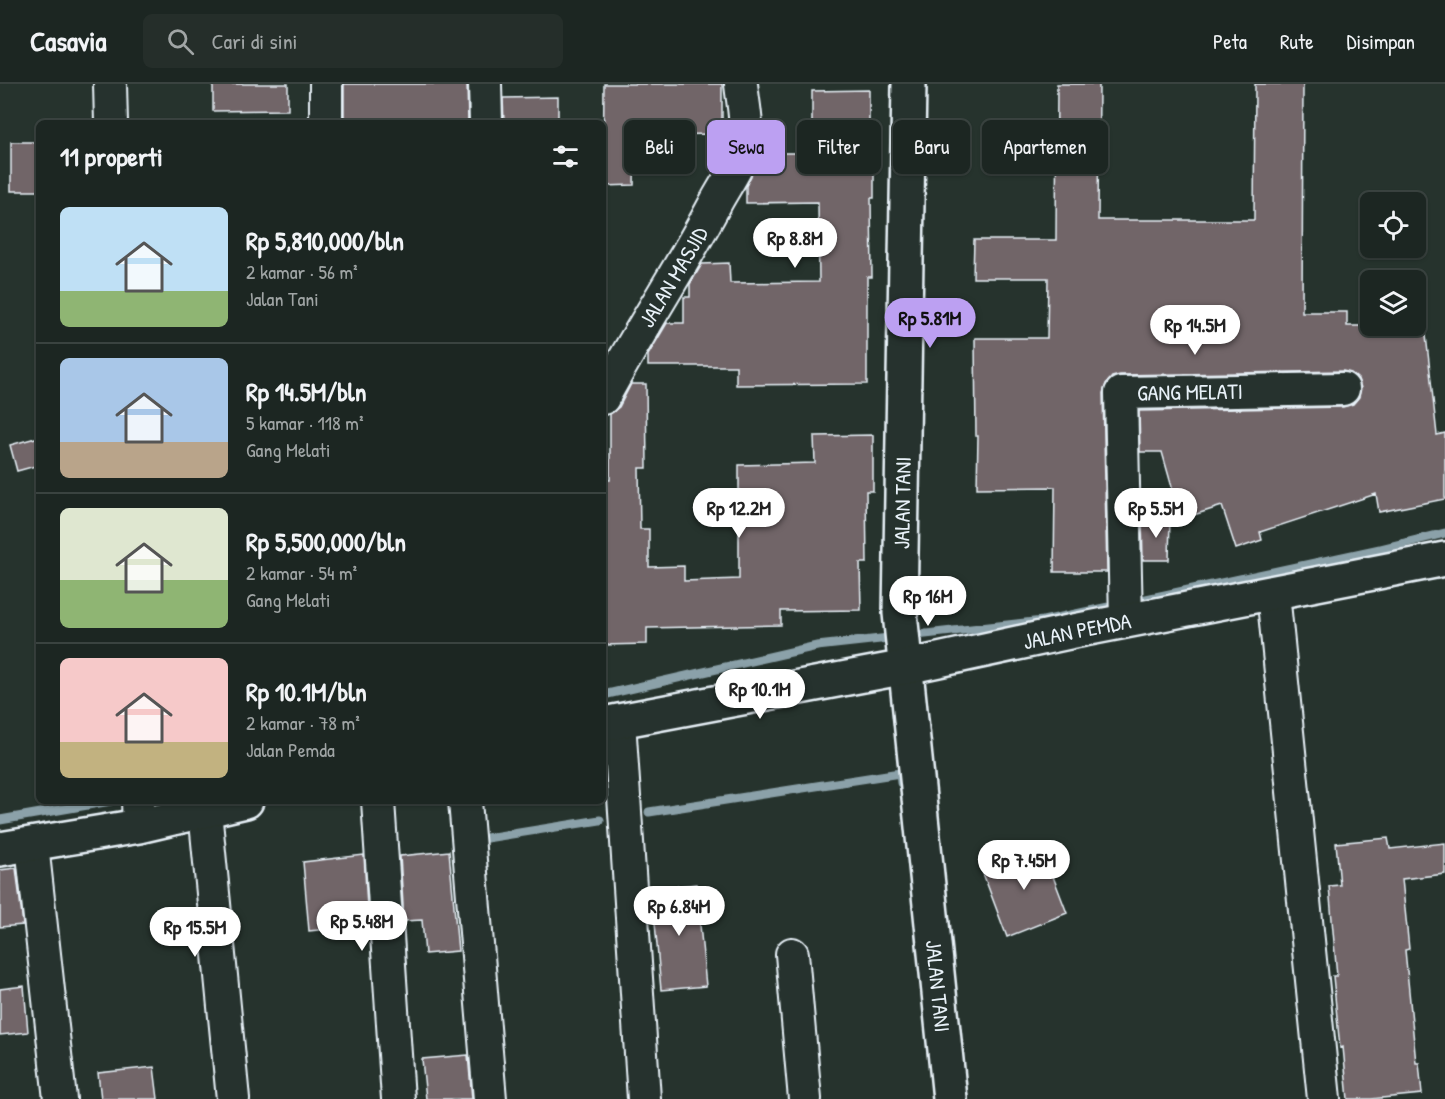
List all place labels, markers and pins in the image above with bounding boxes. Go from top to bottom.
pin: Rp 8.8M [740,218,850,269]
pin: Rp 5.81M [868,298,992,349]
pin: Rp 14.5M [1133,305,1257,356]
pin: Rp 12.2M [677,488,801,539]
pin: Rp 5.5M [1101,488,1211,539]
pin: Rp 16M [879,576,977,627]
pin: Rp 10.1M [698,669,822,720]
pin: Rp 7.45M [962,840,1086,891]
pin: Rp 6.84M [617,886,741,937]
pin: Rp 5.48M [300,901,424,952]
pin: Rp 15.5M [133,907,257,958]

